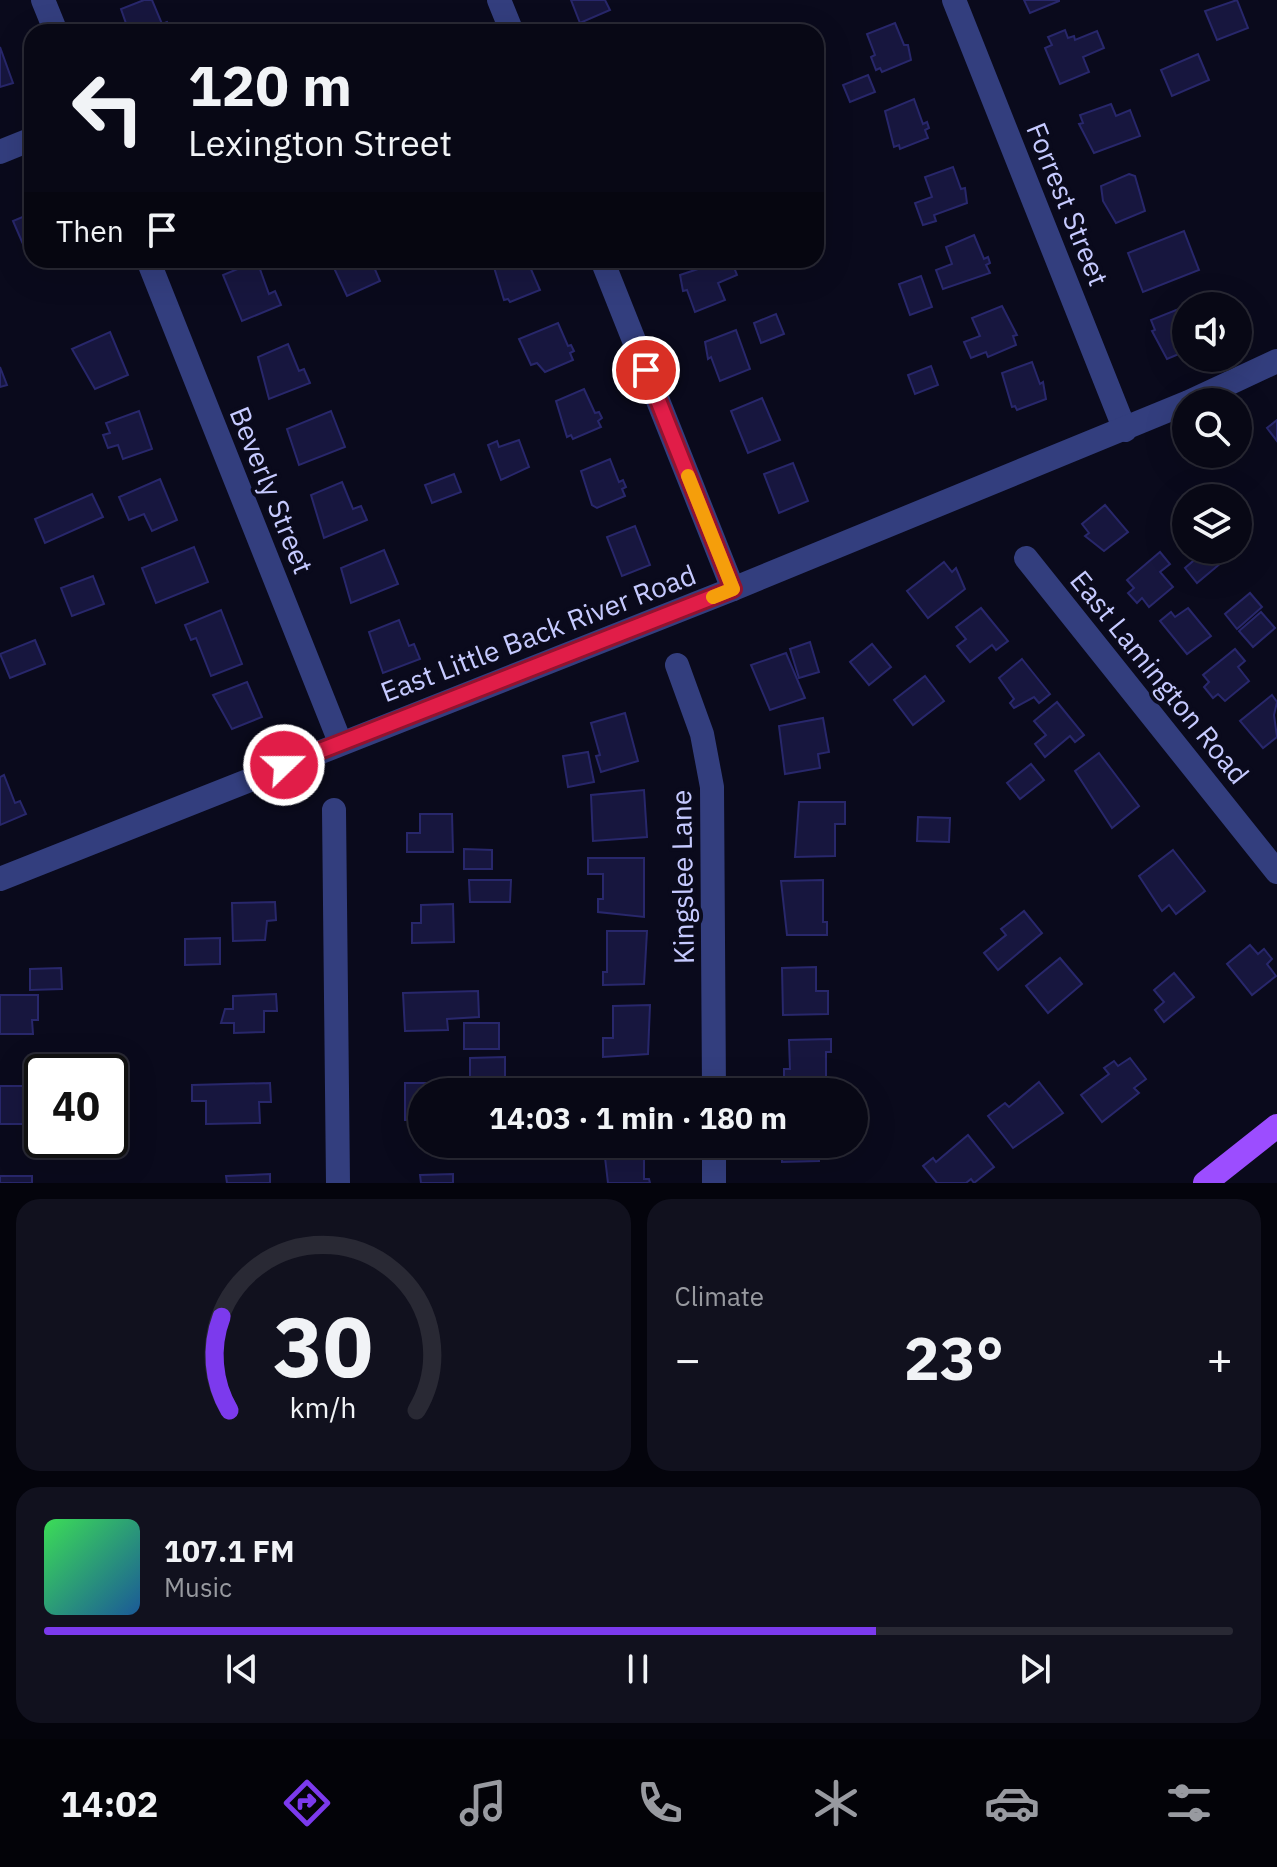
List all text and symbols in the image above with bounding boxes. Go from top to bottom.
text: 120 m [188,49,352,121]
icon: left [56,56,160,160]
street label: Forrest Street [1018,117,1118,291]
text: Lexington Street [188,119,452,166]
icon: arrive [140,208,184,252]
text: Then [56,211,124,250]
map controls [1172,292,1252,564]
button: sound [1172,292,1252,372]
pin [612,336,680,404]
icon: arrive [624,348,668,392]
button: search [1172,388,1252,468]
street label: Beverly Street [222,401,322,579]
button: layers [1172,484,1252,564]
street label: East Little Back River Road [375,556,701,710]
street label: East Lamington Road [1062,563,1258,791]
position arrow [242,723,326,807]
street label: Kingslee Lane [662,790,702,964]
speed limit sign: 40 [24,1054,128,1158]
text: 14:03 · 1 min · 180 m [489,1098,787,1137]
text: Climate [675,1279,764,1313]
text: 30 [273,1292,373,1400]
text: 23° [904,1318,1004,1397]
text: − [675,1330,701,1387]
text: + [1207,1330,1233,1387]
text: km/h [290,1389,357,1426]
text: 107.1 FM [164,1531,295,1570]
text: Music [164,1570,232,1604]
icon: previous [220,1647,264,1691]
icon: pause [616,1647,660,1691]
icon: next [1013,1647,1057,1691]
icon: directions [279,1775,335,1831]
icon: music [455,1775,511,1831]
icon: phone [632,1775,688,1831]
icon: climate [808,1775,864,1831]
icon: car [984,1775,1040,1831]
icon: filters [1161,1775,1217,1831]
text: 14:02 [60,1780,158,1827]

